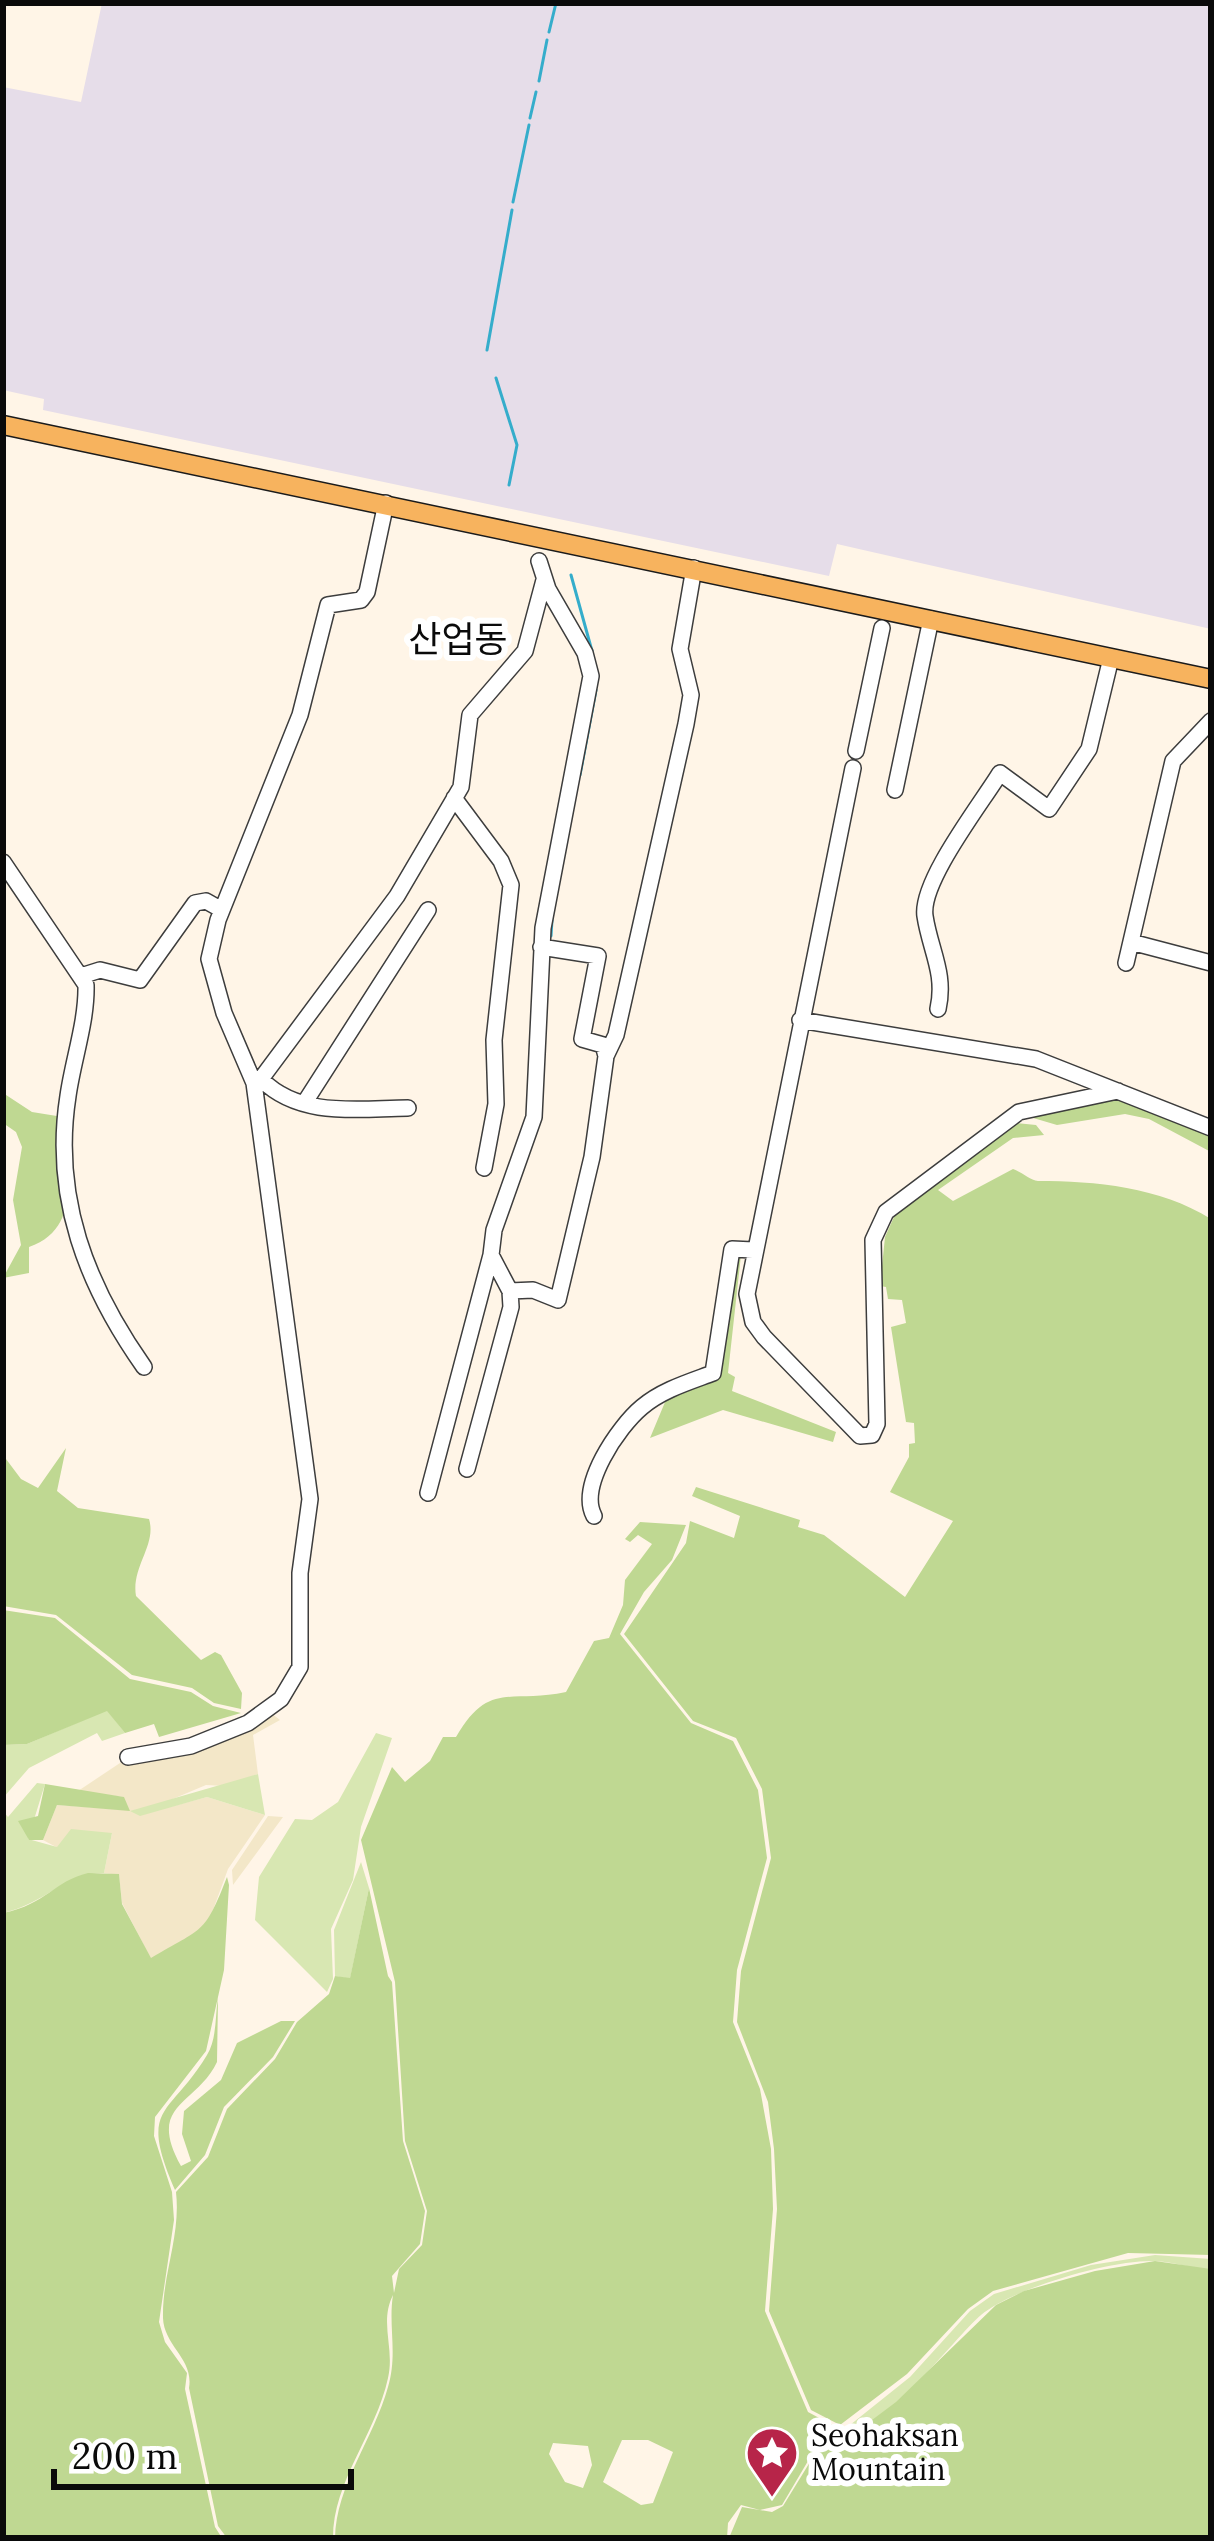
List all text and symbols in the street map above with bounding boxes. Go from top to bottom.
district label: 산업동 [408,616,508,662]
scale bar [54,2415,351,2489]
place label: Seohaksan Mountain [811,2416,959,2488]
place icon: Seohaksan Mountain [744,2425,800,2499]
text: 200 m [72,2433,178,2479]

